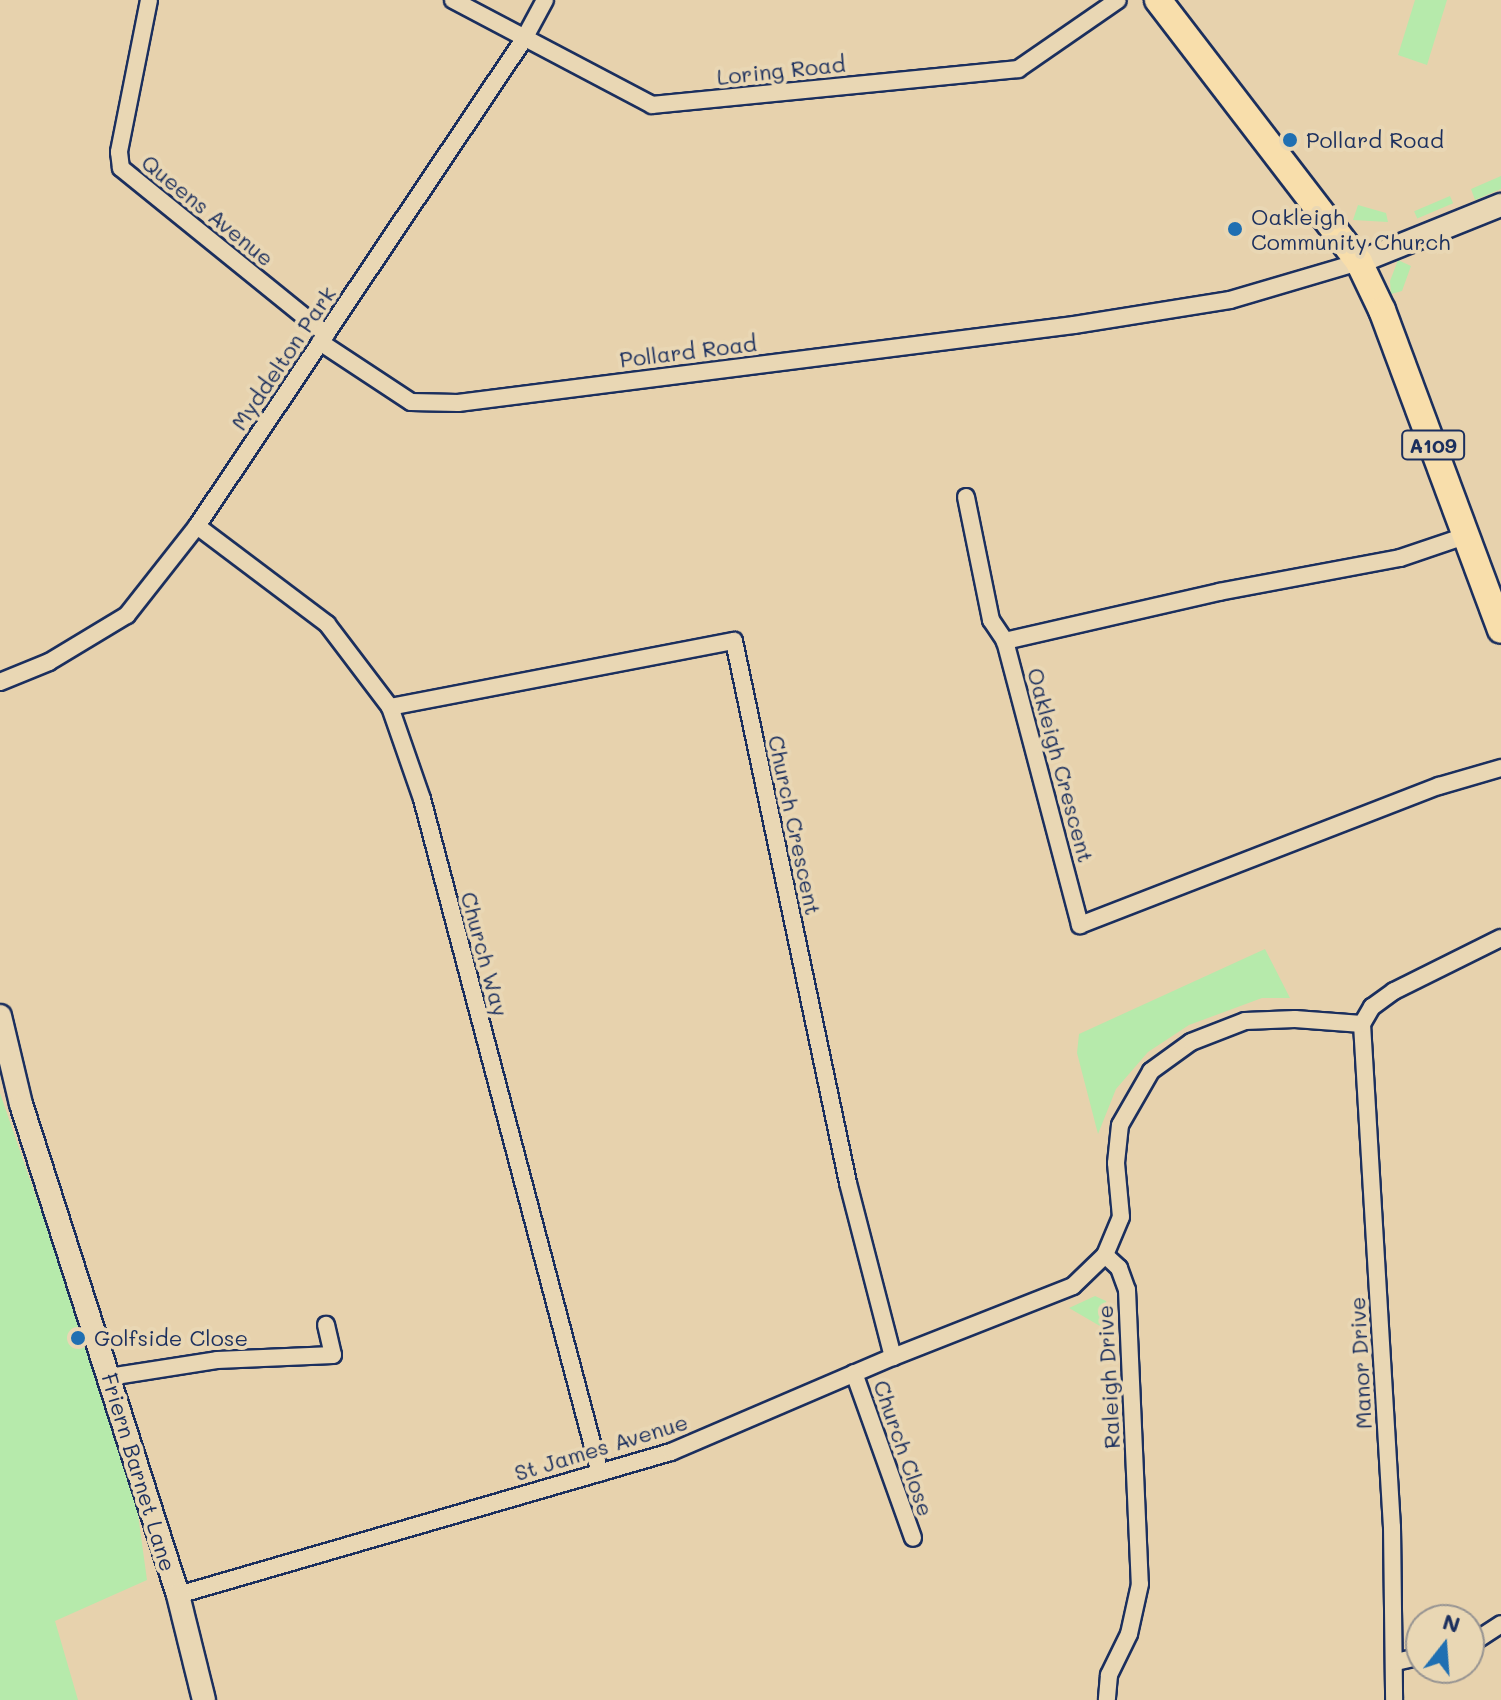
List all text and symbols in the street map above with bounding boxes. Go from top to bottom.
street label: Loring Road [715,50,847,90]
place label: Pollard Road [1306,127,1444,153]
marker: Pollard Road [1281,131,1299,149]
street label: Queens Avenue [137,149,279,271]
place label: Oakleigh Community Church [1251,203,1451,254]
marker: Oakleigh Community Church [1226,220,1244,238]
street label: Myddelton Park [225,281,341,435]
street label: Pollard Road [618,329,758,373]
road number: A109 [1401,429,1465,461]
street label: Oakleigh Crescent [1022,665,1100,865]
street label: Church Crescent [763,733,827,917]
street label: Church Way [456,889,514,1019]
street label: Manor Drive [1343,1296,1377,1430]
street label: Raleigh Drive [1091,1304,1125,1450]
place label: Golfside Close [94,1325,248,1351]
marker: Golfside Close [69,1329,87,1347]
street label: Friern Barnet Lane [96,1370,182,1574]
street label: Church Close [868,1376,940,1520]
street label: St James Avenue [511,1408,691,1486]
north arrow [1405,1604,1485,1684]
text: N [1439,1606,1464,1639]

